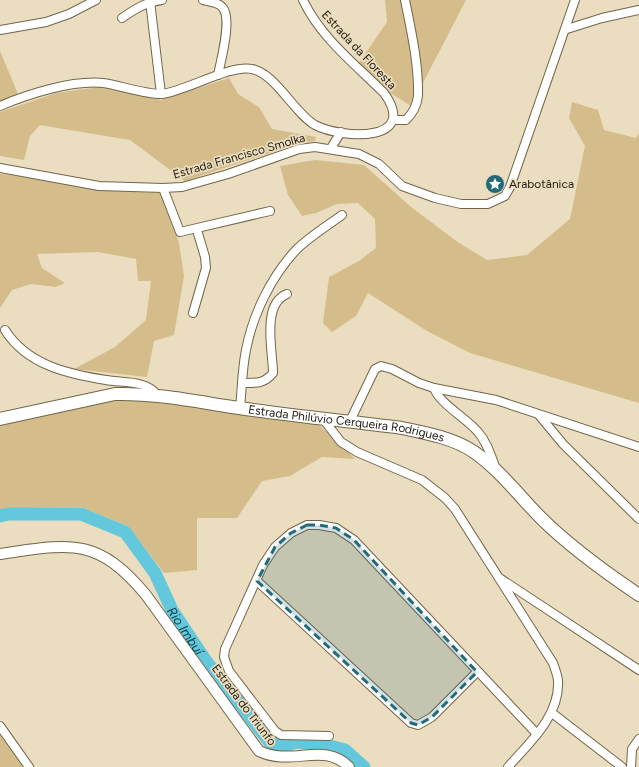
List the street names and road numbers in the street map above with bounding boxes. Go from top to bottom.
street label: Estrada da Floresta [319,8,399,92]
street label: Estrada Francisco Smolka [171,130,307,182]
street label: Estrada Philúvio Cerqueira Rodrigues [247,402,446,445]
street label: Estrada do Triunfo [209,662,279,748]

